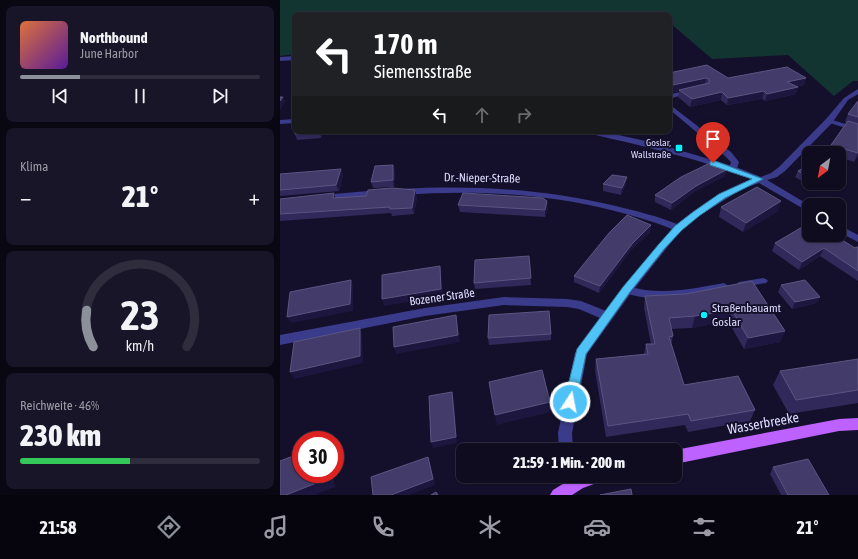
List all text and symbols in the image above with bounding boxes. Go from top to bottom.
icon: left [308,28,360,80]
text: 170 m [374,28,437,60]
text: Northbound [80,29,148,46]
text: June Harbor [80,46,138,61]
text: Siemensstraße [374,61,472,82]
icon: previous [49,85,71,107]
icon: pause [129,85,151,107]
icon: next [209,85,231,107]
icon: left [429,104,451,126]
icon: ahead [471,104,493,126]
icon: right [513,104,535,126]
pin [696,122,730,163]
icon: arrive [702,128,724,150]
place label: Goslar, Wallstraße [631,137,671,160]
marker: Goslar, Wallstraße [674,143,684,153]
north arrow [802,146,846,190]
map controls [802,146,846,242]
text: Klima [20,159,48,174]
street label: Dr.-Nieper-Straße [444,170,520,186]
text: 21° [122,179,158,213]
text: − [20,184,31,210]
text: + [249,184,260,210]
button: search [802,198,846,242]
street label: Bozener Straße [408,285,476,309]
text: 23 [120,290,160,338]
place label: Straßenbauamt Goslar [712,301,782,329]
marker: Straßenbauamt Goslar [699,310,709,320]
text: km/h [126,337,154,353]
position arrow [549,381,591,423]
text: Reichweite · 46% [20,398,99,413]
street label: Wasserbreeke [726,409,800,437]
text: 230 km [20,418,101,452]
speed limit sign: 30 [292,431,344,483]
text: 21:59 · 1 Min. · 200 m [513,454,625,471]
icon: directions [155,513,183,541]
icon: music [262,513,290,541]
icon: phone [369,513,397,541]
icon: climate [476,513,504,541]
icon: car [583,513,611,541]
icon: filters [690,513,718,541]
text: 21:58 [39,517,76,538]
text: 21° [797,517,819,538]

